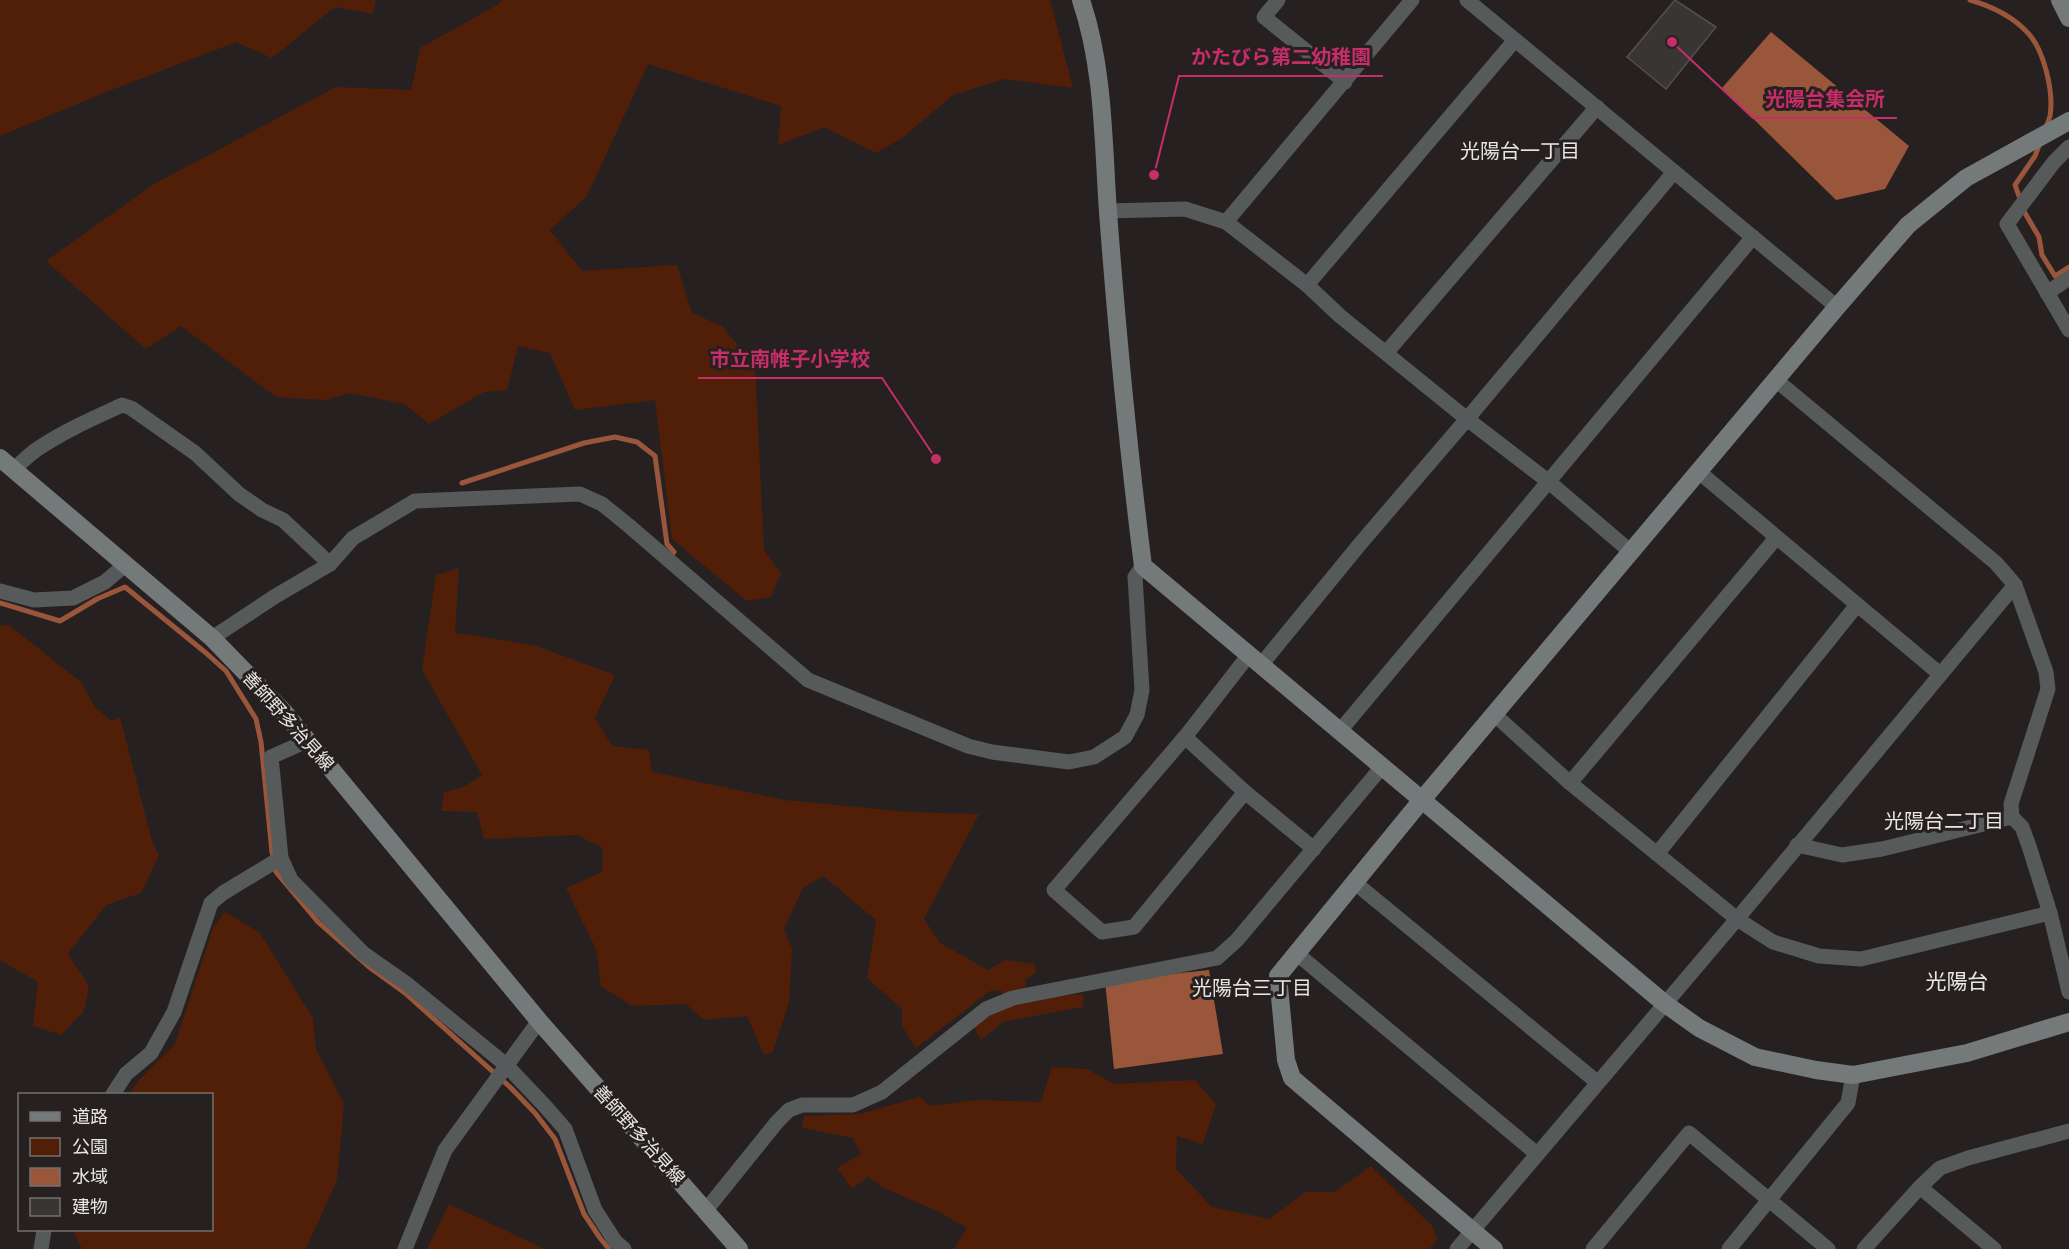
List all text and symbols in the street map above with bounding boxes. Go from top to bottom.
callout: かたびら第二幼稚園 [1179,38,1383,76]
text: かたびら第二幼稚園 [1191,46,1371,70]
callout: 光陽台集会所 [1753,80,1897,118]
text: 光陽台集会所 [1765,88,1885,112]
district label: 光陽台一丁目 [1460,140,1580,164]
callout: 市立南帷子小学校 [698,340,882,378]
text: 市立南帷子小学校 [710,348,870,372]
street label: 善師野多治見線 [238,667,338,775]
district label: 光陽台二丁目 [1884,810,2004,834]
district label: 光陽台 [1926,970,1989,995]
district label: 光陽台三丁目 [1192,977,1312,1001]
street label: 善師野多治見線 [589,1081,689,1189]
legend [18,1093,213,1231]
text: 道路 [72,1106,108,1128]
text: 公園 [72,1136,108,1158]
text: 水域 [72,1166,108,1188]
text: 建物 [72,1196,108,1218]

